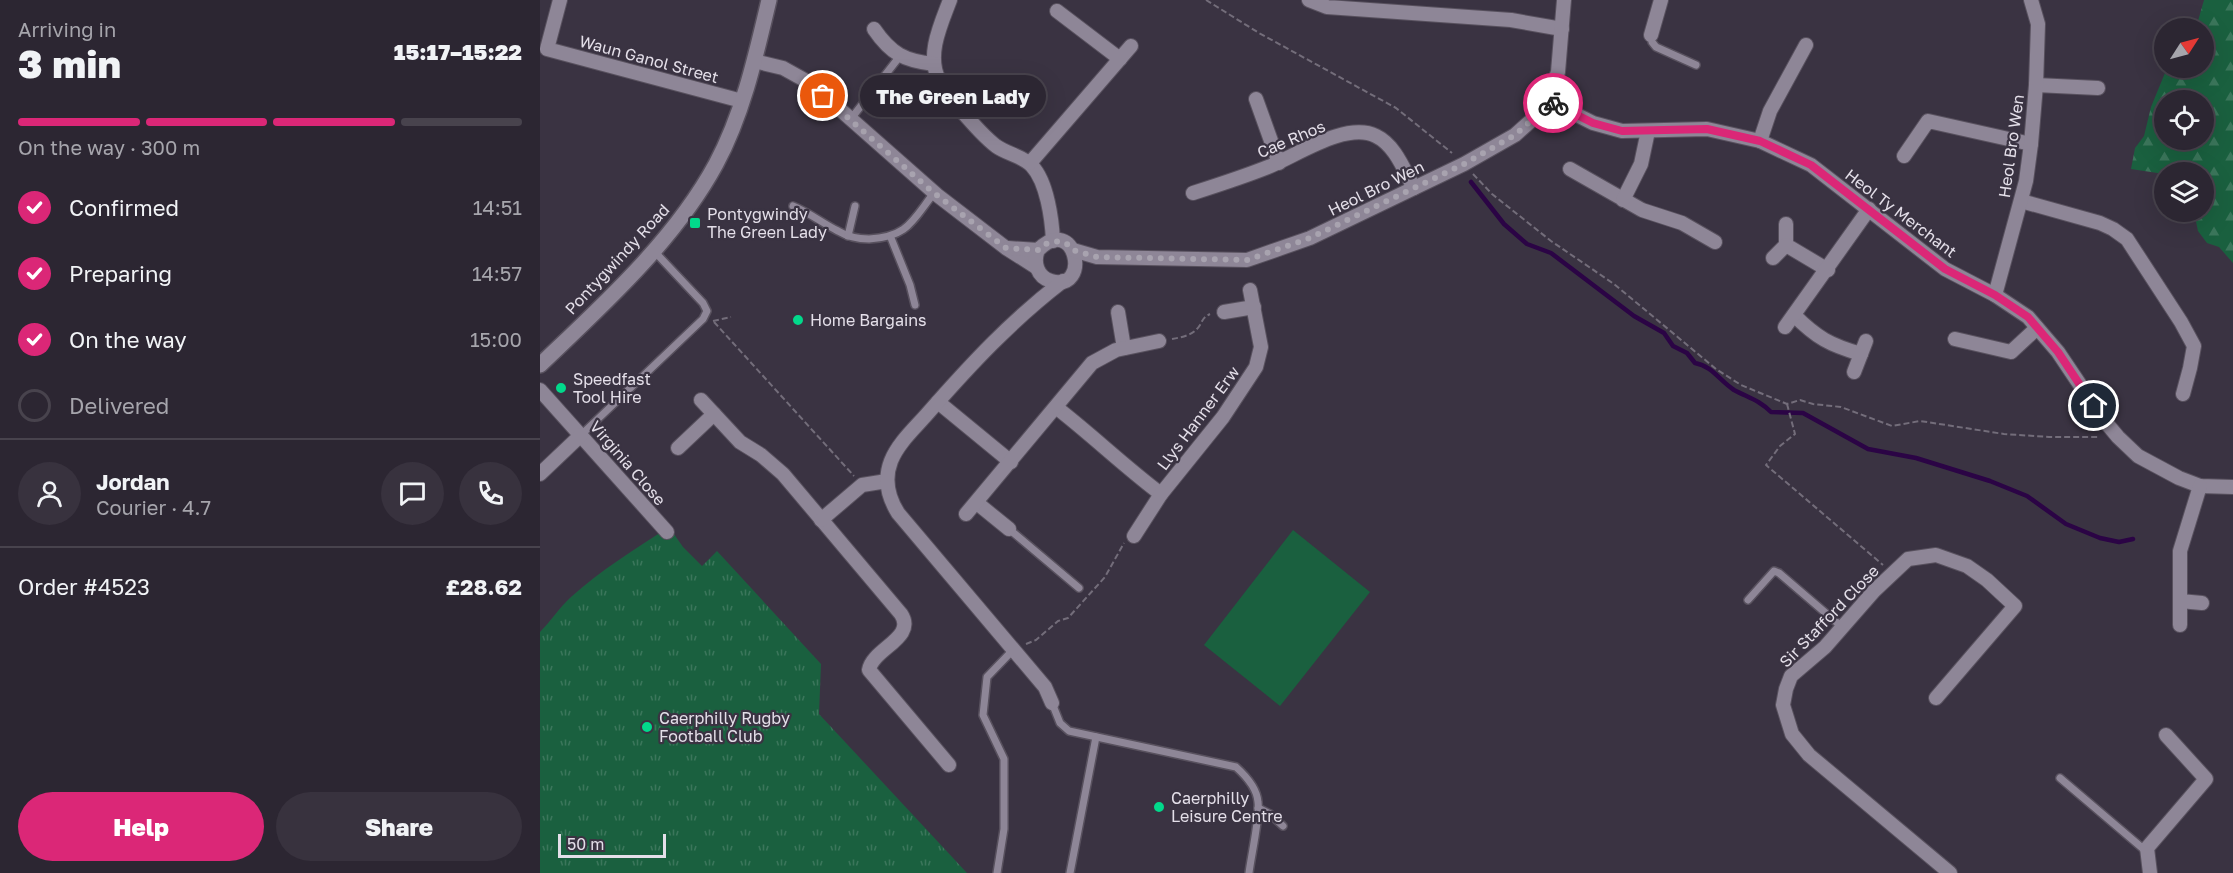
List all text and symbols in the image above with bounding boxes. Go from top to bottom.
text: Arriving in [18,17,116,41]
north arrow [2154,18,2214,78]
map controls [2154,18,2214,222]
street label: Waun Ganol Street [577,31,721,87]
text: 15:17–15:22 [394,38,522,65]
text: 3 min [18,40,121,87]
pin [797,70,848,121]
courier [1523,73,1583,133]
callout: The Green Lady [859,75,1045,117]
icon: bag [806,79,839,112]
text: The Green Lady [876,84,1030,108]
icon: bike [1537,87,1570,120]
button: locate [2154,90,2214,150]
street label: Heol Bro Wen [1994,93,2028,199]
street label: Cae Rhos [1254,116,1328,162]
text: On the way · 300 m [18,135,200,159]
street label: Heol Bro Wen [1325,156,1427,220]
button: layers [2154,162,2214,222]
street label: Heol Ty Merchant [1841,165,1961,261]
icon: check [18,191,51,224]
text: Confirmed [69,194,179,221]
text: 14:51 [473,195,522,219]
street label: Pontygwindy Road [561,200,673,318]
place label: Pontygwindy The Green Lady [707,204,827,242]
marker: Pontygwindy The Green Lady [688,216,702,230]
icon: check [18,257,51,290]
text: Preparing [69,260,172,287]
text: 14:57 [472,261,522,285]
place label: Home Bargains [810,310,927,330]
marker: Home Bargains [791,313,805,327]
icon: check [18,323,51,356]
text: On the way [69,326,187,353]
text: 15:00 [470,327,522,351]
street label: Llys Hanner Erw [1152,362,1244,474]
place label: Speedfast Tool Hire [573,369,651,407]
pin [2068,380,2119,431]
marker: Speedfast Tool Hire [554,381,568,395]
icon: home [2077,389,2110,422]
text: Delivered [69,392,169,419]
street label: Virginia Close [586,417,670,509]
button: person [18,462,81,525]
button: chat [381,462,444,525]
button: phone [459,462,522,525]
text: Jordan [96,468,170,495]
text: Courier · 4.7 [96,495,211,519]
street label: Sir Stafford Close [1775,561,1883,671]
text: Order #4523 [18,573,150,600]
text: £28.62 [446,573,522,600]
place label: Caerphilly Rugby Football Club [659,708,790,746]
marker: Caerphilly Rugby Football Club [640,720,654,734]
place label: Caerphilly Leisure Centre [1171,788,1283,826]
button: Help [18,792,264,861]
button: Share [276,792,522,861]
marker: Caerphilly Leisure Centre [1152,800,1166,814]
scale bar [558,831,666,858]
text: 50 m [567,834,604,854]

